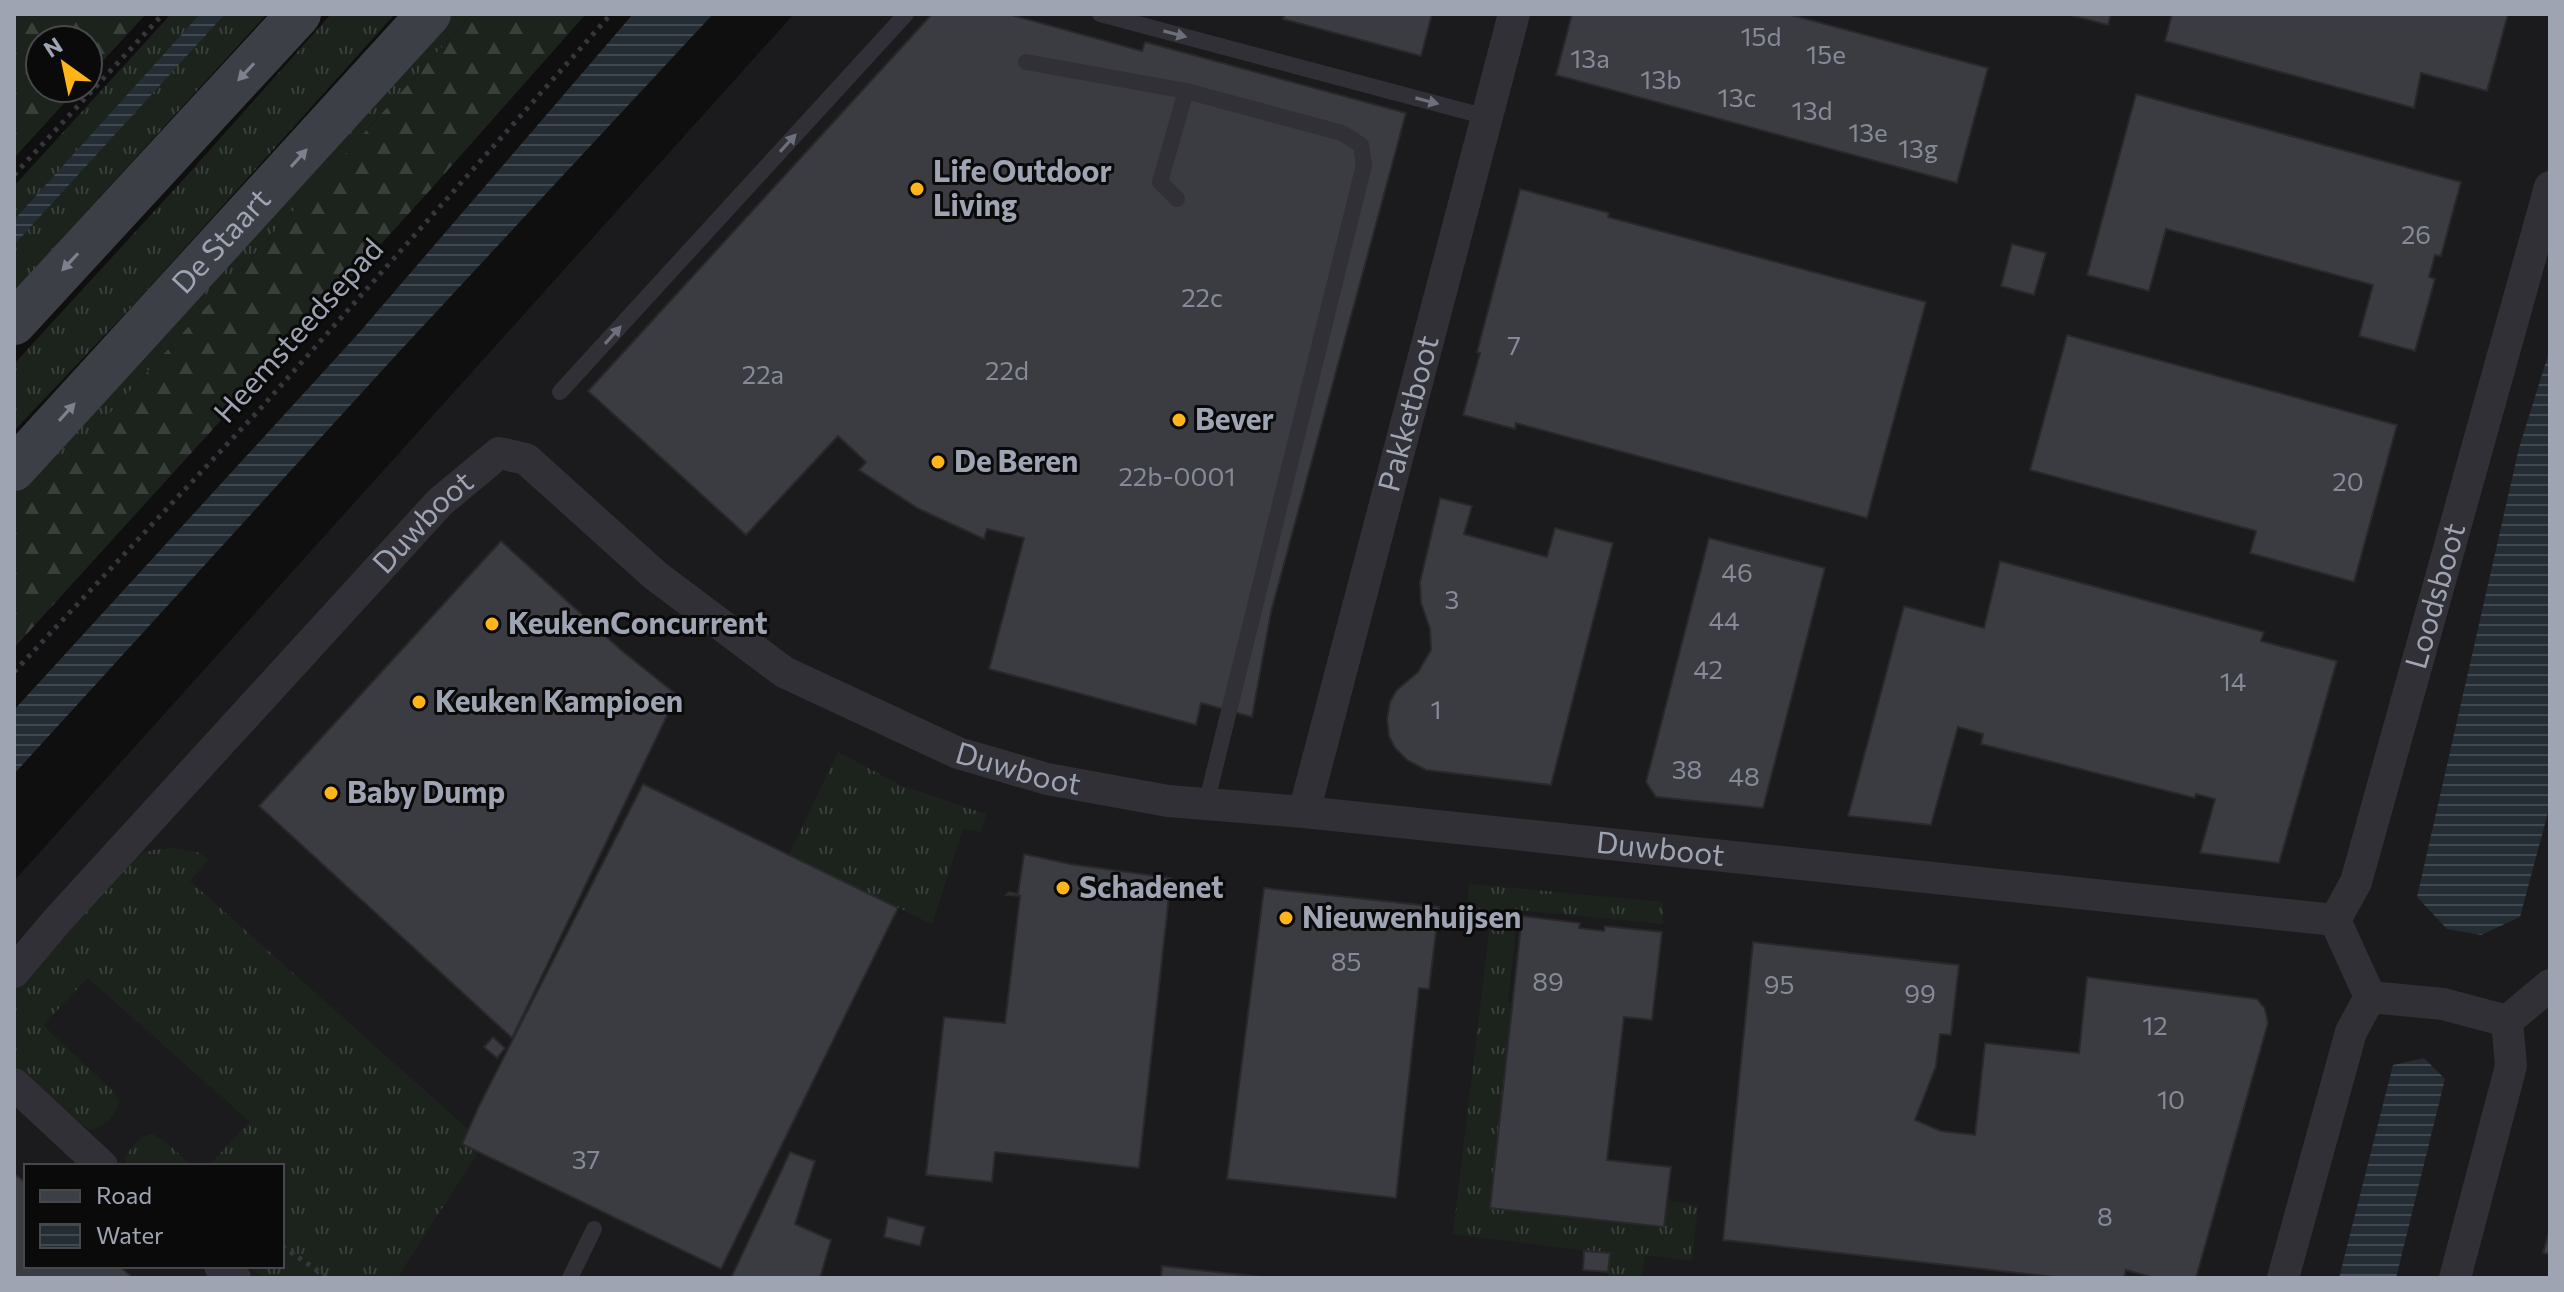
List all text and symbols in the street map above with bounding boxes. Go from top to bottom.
house number: 15d [1740,20,1782,51]
north arrow [24,24,104,104]
one-way arrow [1163,29,1188,41]
text: N [39,31,67,63]
house number: 15e [1806,38,1846,69]
house number: 13a [1570,42,1610,73]
one-way arrow [238,62,256,81]
house number: 13b [1640,63,1682,94]
house number: 13c [1718,81,1756,112]
house number: 13d [1792,94,1832,125]
one-way arrow [1414,96,1439,108]
house number: 13e [1848,116,1888,147]
house number: 13g [1898,132,1938,163]
one-way arrow [779,134,797,153]
one-way arrow [289,148,307,167]
place label: Life Outdoor Living [933,151,1112,222]
street label: De Staart [163,180,277,300]
marker: Life Outdoor Living [908,180,926,198]
house number: 26 [2401,218,2431,249]
street label: Heemsteedsepad [205,230,390,429]
one-way arrow [61,253,79,272]
house number: 22c [1181,281,1223,312]
one-way arrow [603,326,621,345]
house number: 7 [1507,329,1521,360]
street label: Pakketboot [1368,331,1445,495]
house number: 22d [985,354,1029,385]
house number: 22a [742,358,784,389]
place label: Bever [1195,399,1274,436]
one-way arrow [57,402,75,421]
marker: Bever [1170,411,1188,429]
place label: De Beren [954,441,1078,478]
marker: De Beren [929,453,947,471]
house number: 22b-0001 [1118,460,1236,491]
street label: Duwboot [363,462,479,580]
house number: 20 [2332,465,2364,496]
street label: Loodsboot [2395,518,2471,672]
house number: 46 [1721,556,1753,587]
house number: 3 [1445,583,1459,614]
place label: KeukenConcurrent [508,603,768,640]
house number: 44 [1708,604,1740,635]
marker: KeukenConcurrent [483,615,501,633]
house number: 42 [1693,653,1723,684]
house number: 14 [2220,665,2246,696]
place label: Keuken Kampioen [435,681,683,718]
marker: Keuken Kampioen [410,693,428,711]
house number: 1 [1430,693,1442,724]
street label: Duwboot [952,732,1084,801]
house number: 38 [1672,753,1702,784]
house number: 48 [1728,760,1760,791]
place label: Baby Dump [347,772,505,809]
marker: Baby Dump [322,784,340,802]
street label: Duwboot [1595,822,1726,872]
place label: Schadenet [1079,867,1224,904]
marker: Schadenet [1054,879,1072,897]
place label: Nieuwenhuijsen [1302,897,1521,934]
marker: Nieuwenhuijsen [1277,909,1295,927]
house number: 85 [1331,945,1361,976]
house number: 89 [1532,965,1564,996]
house number: 95 [1764,968,1794,999]
house number: 99 [1904,977,1936,1008]
house number: 12 [2142,1009,2168,1040]
house number: 10 [2157,1083,2185,1114]
house number: 37 [572,1143,600,1174]
legend [24,1164,284,1268]
text: Road [96,1180,152,1209]
house number: 8 [2097,1200,2113,1231]
text: Water [96,1220,164,1249]

